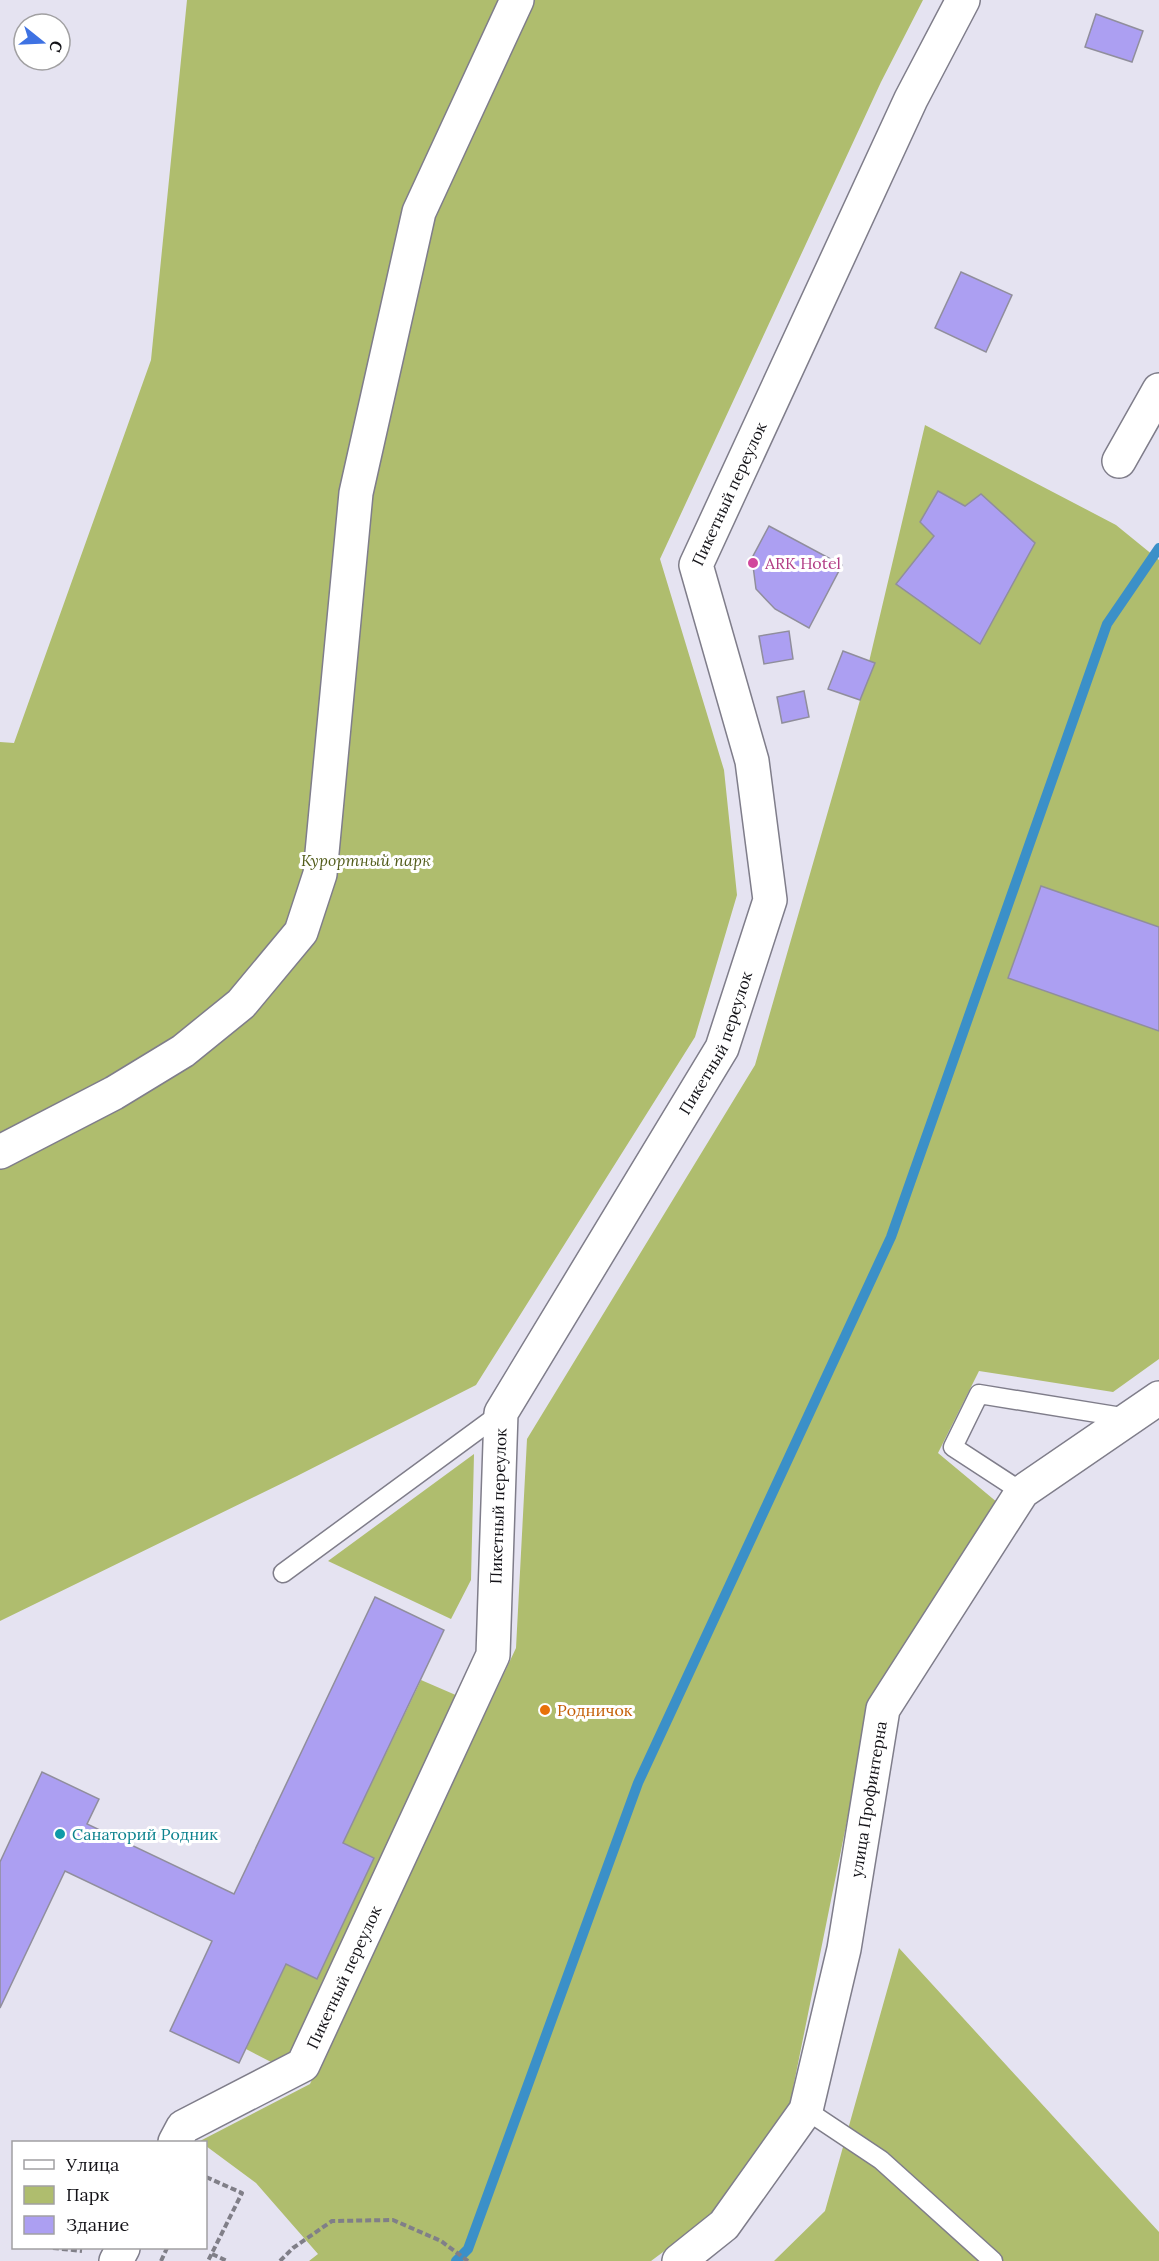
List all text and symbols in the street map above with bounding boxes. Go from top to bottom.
north arrow [12,12,72,72]
text: С [45,38,67,55]
street label: Пикетный переулок [687,418,771,569]
place label: ARK Hotel [764,553,841,573]
marker: ARK Hotel [746,556,760,570]
park label: Курортный парк [301,850,431,870]
street label: Пикетный переулок [674,968,756,1118]
street label: Пикетный переулок [485,1427,511,1584]
place label: Родничок [557,1700,633,1720]
marker: Родничок [538,1703,552,1717]
street label: улица Профинтерна [846,1720,891,1879]
place label: Санаторий Родник [72,1824,218,1844]
marker: Санаторий Родник [53,1827,67,1841]
street label: Пикетный переулок [302,1902,386,2052]
legend [12,2141,207,2249]
text: Улица [65,2153,119,2176]
text: Парк [66,2183,110,2206]
text: Здание [66,2213,129,2236]

